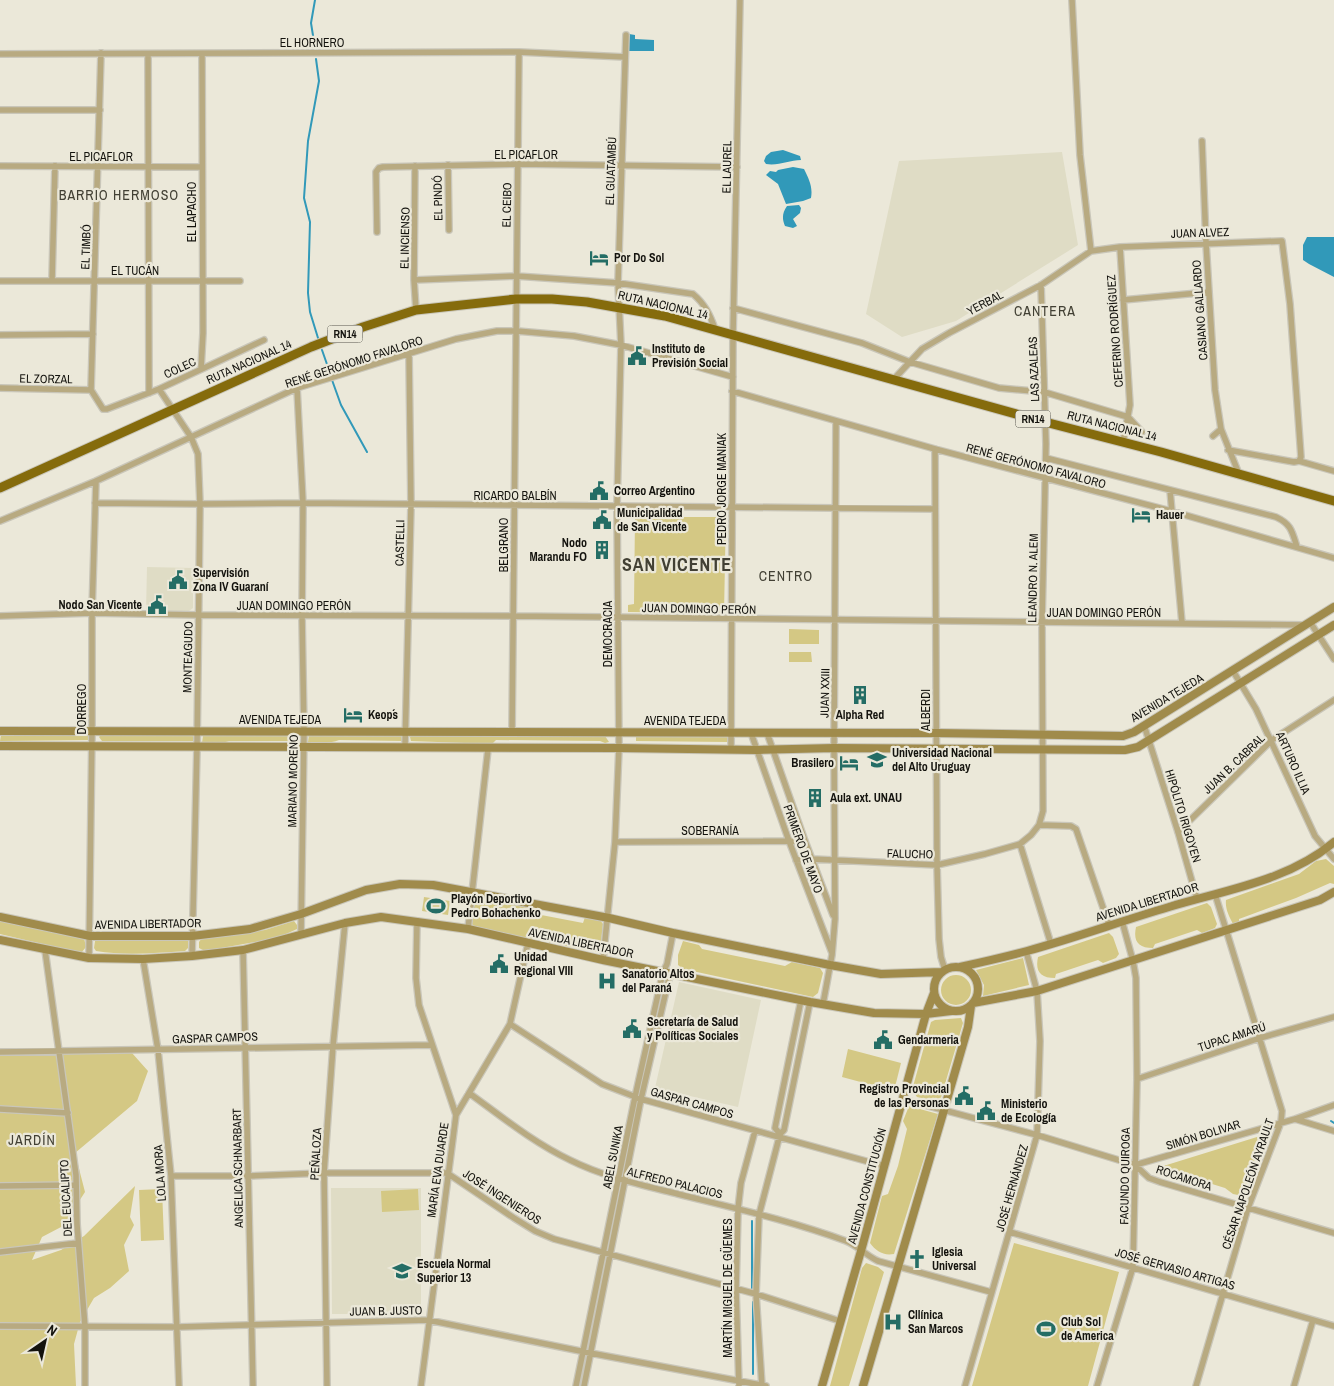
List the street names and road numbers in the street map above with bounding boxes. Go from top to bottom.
street label: EL HORNERO [280,35,345,51]
street label: EL GUATAMBÚ [602,136,620,206]
street label: EL LAUREL [719,140,735,193]
street label: EL PICAFLOR [494,147,558,163]
street label: EL PICAFLOR [69,149,133,165]
street label: EL PINDÓ [430,175,446,221]
street label: EL LAPACHO [184,181,200,242]
street label: EL CEIBO [499,182,515,228]
street label: EL INCIENSO [396,207,414,269]
street label: EL TIMBÓ [77,224,95,270]
street label: JUAN ALVEZ [1171,224,1229,242]
street label: CASIANO GALLARDO [1188,259,1211,361]
street label: EL TUCÁN [111,263,159,279]
street label: CEFERINO RODRÍGUEZ [1103,274,1127,388]
street label: RUTA NACIONAL 14 [616,287,710,323]
street label: YERBAL [964,287,1006,319]
road number: RN14 [328,326,362,342]
street label: RENÉ GERÓNOMO FAVALORO [283,332,425,392]
street label: RUTA NACIONAL 14 [204,336,295,388]
street label: LAS AZALEAS [1025,336,1043,402]
street label: COLEC [161,354,199,382]
street label: EL ZORZAL [19,371,73,387]
street label: RUTA NACIONAL 14 [1065,407,1159,445]
road number: RN14 [1016,410,1050,428]
street label: PEDRO JORGE MANIAK [714,433,730,545]
street label: RENÉ GERÓNOMO FAVALORO [964,440,1108,492]
street label: RICARDO BALBÍN [473,488,557,504]
street label: BELGRANO [496,517,512,572]
street label: CASTELLI [392,520,408,566]
street label: LEANDRO N. ALEM [1024,533,1042,623]
street label: JUAN DOMINGO PERÓN [237,598,351,614]
street label: DEMOCRACIA [600,600,616,667]
street label: JUAN DOMINGO PERÓN [642,600,756,618]
street label: JUAN DOMINGO PERÓN [1047,605,1161,621]
street label: MONTEAGUDO [179,621,197,693]
street label: JUAN XXIII [817,668,833,718]
street label: AVENIDA TEJEDA [1127,670,1207,727]
street label: DORREGO [74,683,90,734]
street label: ALBERDI [918,689,934,732]
street label: AVENIDA TEJEDA [238,712,322,728]
street label: AVENIDA TEJEDA [643,713,727,729]
street label: ARTURO ILLIA [1272,728,1314,797]
street label: JUAN B. CABRAL [1200,730,1269,797]
street label: MARIANO MORENO [284,734,302,828]
street label: HIPÓLITO IRIGOYEN [1161,767,1205,865]
street label: PRIMERO DE MAYO [780,802,827,896]
street label: SOBERANÍA [681,823,739,839]
street label: FALUCHO [887,846,934,862]
street label: AVENIDA LIBERTADOR [1093,879,1200,926]
street label: AVENIDA LIBERTADOR [94,915,201,933]
street label: AVENIDA LIBERTADOR [526,924,635,962]
street label: TUPAC AMARÚ [1196,1019,1268,1055]
street label: GASPAR CAMPOS [172,1028,259,1047]
street label: GASPAR CAMPOS [649,1084,736,1123]
street label: ANGELICA SCHNARBART [229,1108,247,1229]
street label: SIMÓN BOLIVAR [1164,1116,1242,1154]
street label: CÉSAR NAPOLEÓN AYRAULT [1218,1116,1278,1252]
street label: MARÍA EVA DUARDE [423,1121,453,1219]
street label: ABEL SUNIKA [599,1124,627,1191]
street label: AVENIDA CONSTITUCIÓN [844,1126,890,1247]
street label: PEÑALOZA [307,1127,325,1181]
street label: FACUNDO QUIROGA [1116,1127,1134,1225]
street label: JOSÉ HERNÁNDEZ [992,1143,1032,1233]
street label: LOLA MORA [150,1144,170,1202]
street label: DEL EUCALIPTO [56,1159,76,1237]
street label: ROCAMORA [1154,1161,1214,1195]
street label: ALFREDO PALACIOS [625,1163,725,1203]
street label: JOSÉ INGENIEROS [460,1166,545,1229]
street label: MARTÍN MIGUEL DE GÜEMES [719,1218,736,1358]
street label: JOSÉ GERVASIO ARTIGAS [1113,1244,1237,1294]
street label: JUAN B. JUSTO [350,1302,423,1320]

